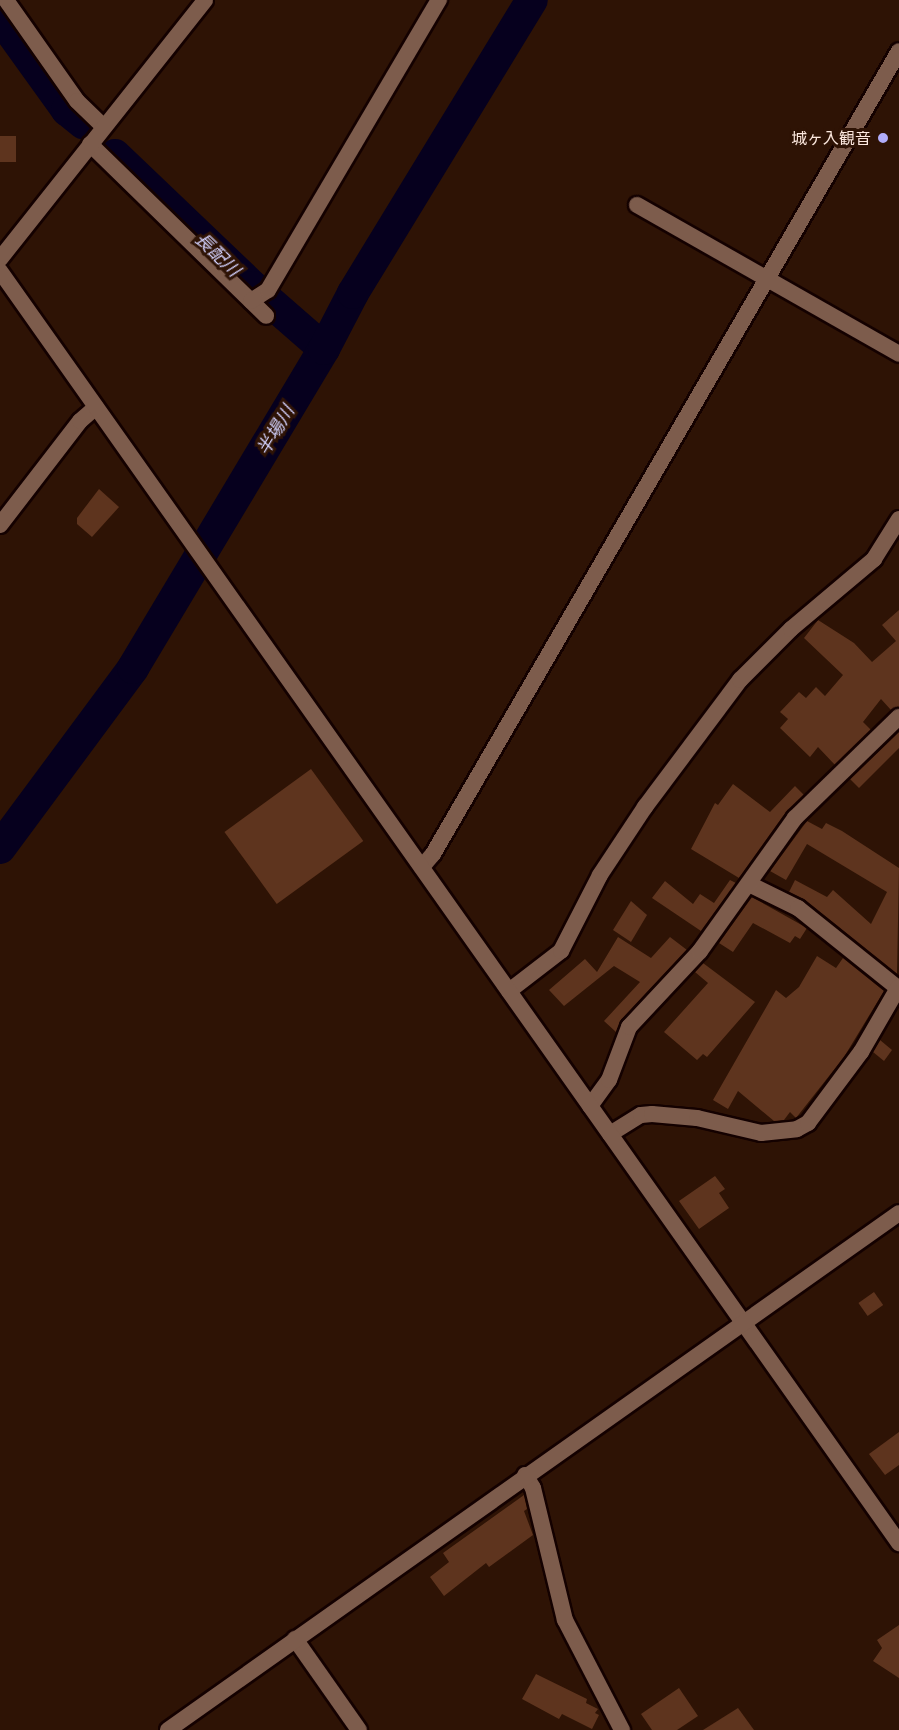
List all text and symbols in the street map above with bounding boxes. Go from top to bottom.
place label: 城ヶ入観音 [791,128,871,148]
marker: 城ヶ入観音 [876,131,890,145]
water label: 長配川 [191,227,245,281]
water label: 半場川 [252,401,298,459]

